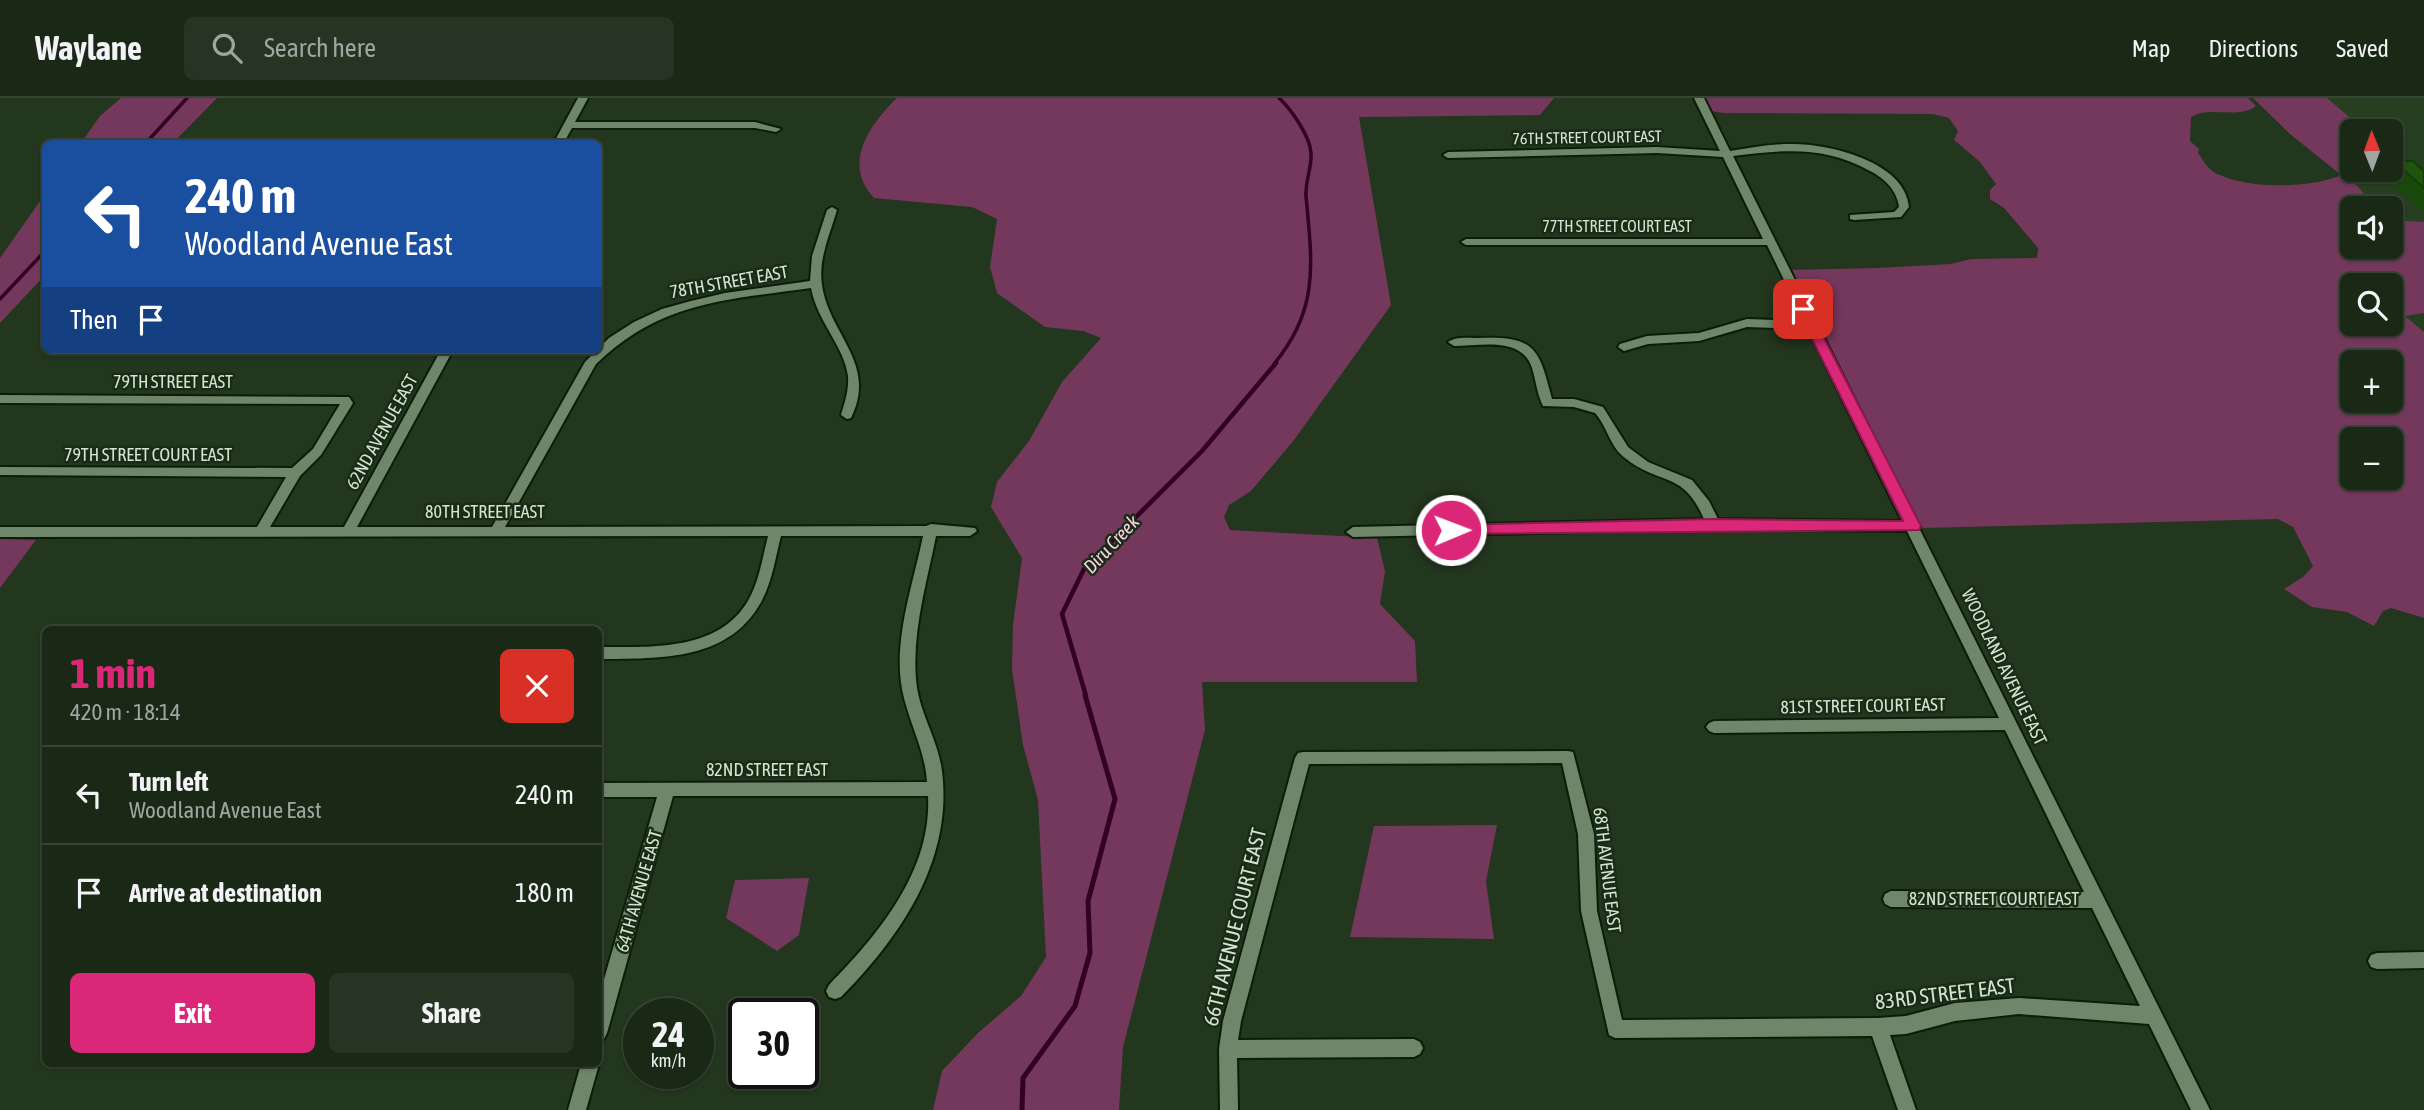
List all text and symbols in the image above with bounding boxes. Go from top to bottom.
search box [184,17,674,80]
text: Waylane [35,29,142,67]
icon: search [208,29,246,67]
text: Search here [264,33,376,63]
text: Map [2132,35,2170,62]
text: Directions [2208,35,2298,62]
text: Saved [2336,35,2389,62]
north arrow [2340,119,2403,182]
map controls [2340,119,2403,490]
street label: 76TH STREET COURT EAST [1512,127,1662,147]
text: 240 m [185,167,296,223]
icon: left [70,168,161,259]
button: sound [2340,196,2403,259]
street label: 77TH STREET COURT EAST [1542,217,1692,235]
text: Woodland Avenue East [185,225,453,262]
street label: 78TH STREET EAST [668,261,790,302]
button: search [2340,273,2403,336]
pin [1773,279,1833,339]
icon: arrive [1784,290,1822,328]
icon: arrive [132,301,170,339]
text: Then [70,305,118,335]
button: + [2340,350,2403,413]
street label: 62ND AVENUE EAST [341,370,422,493]
street label: 79TH STREET EAST [113,371,233,392]
button: − [2340,427,2403,490]
street label: 79TH STREET COURT EAST [64,444,232,465]
position arrow [1414,493,1488,567]
street label: 80TH STREET EAST [425,501,545,522]
water label: Diru Creek [1079,510,1144,578]
street label: WOODLAND AVENUE EAST [1957,585,2051,748]
text: 1 min [70,649,156,697]
button: close [500,649,574,723]
street label: 81ST STREET COURT EAST [1780,694,1946,717]
text: 420 m · 18:14 [70,699,181,725]
street label: 82ND STREET EAST [706,759,828,780]
text: Turn left [129,767,209,797]
icon: left [70,776,108,814]
text: 240 m [515,780,574,810]
text: Woodland Avenue East [129,797,322,823]
street label: 68TH AVENUE EAST [1589,806,1626,934]
street label: 66TH AVENUE COURT EAST [1198,825,1270,1028]
street label: 64TH AVENUE EAST [611,827,666,954]
icon: arrive [70,874,108,912]
text: Arrive at destination [129,878,322,908]
text: 180 m [515,878,574,908]
street label: 82ND STREET COURT EAST [1909,888,2079,909]
button: Exit [70,973,315,1053]
button: Share [329,973,574,1053]
street label: 83RD STREET EAST [1874,973,2016,1013]
speed limit sign: 30 [728,998,819,1089]
text: 24 [652,1014,685,1054]
text: km/h [651,1050,686,1071]

